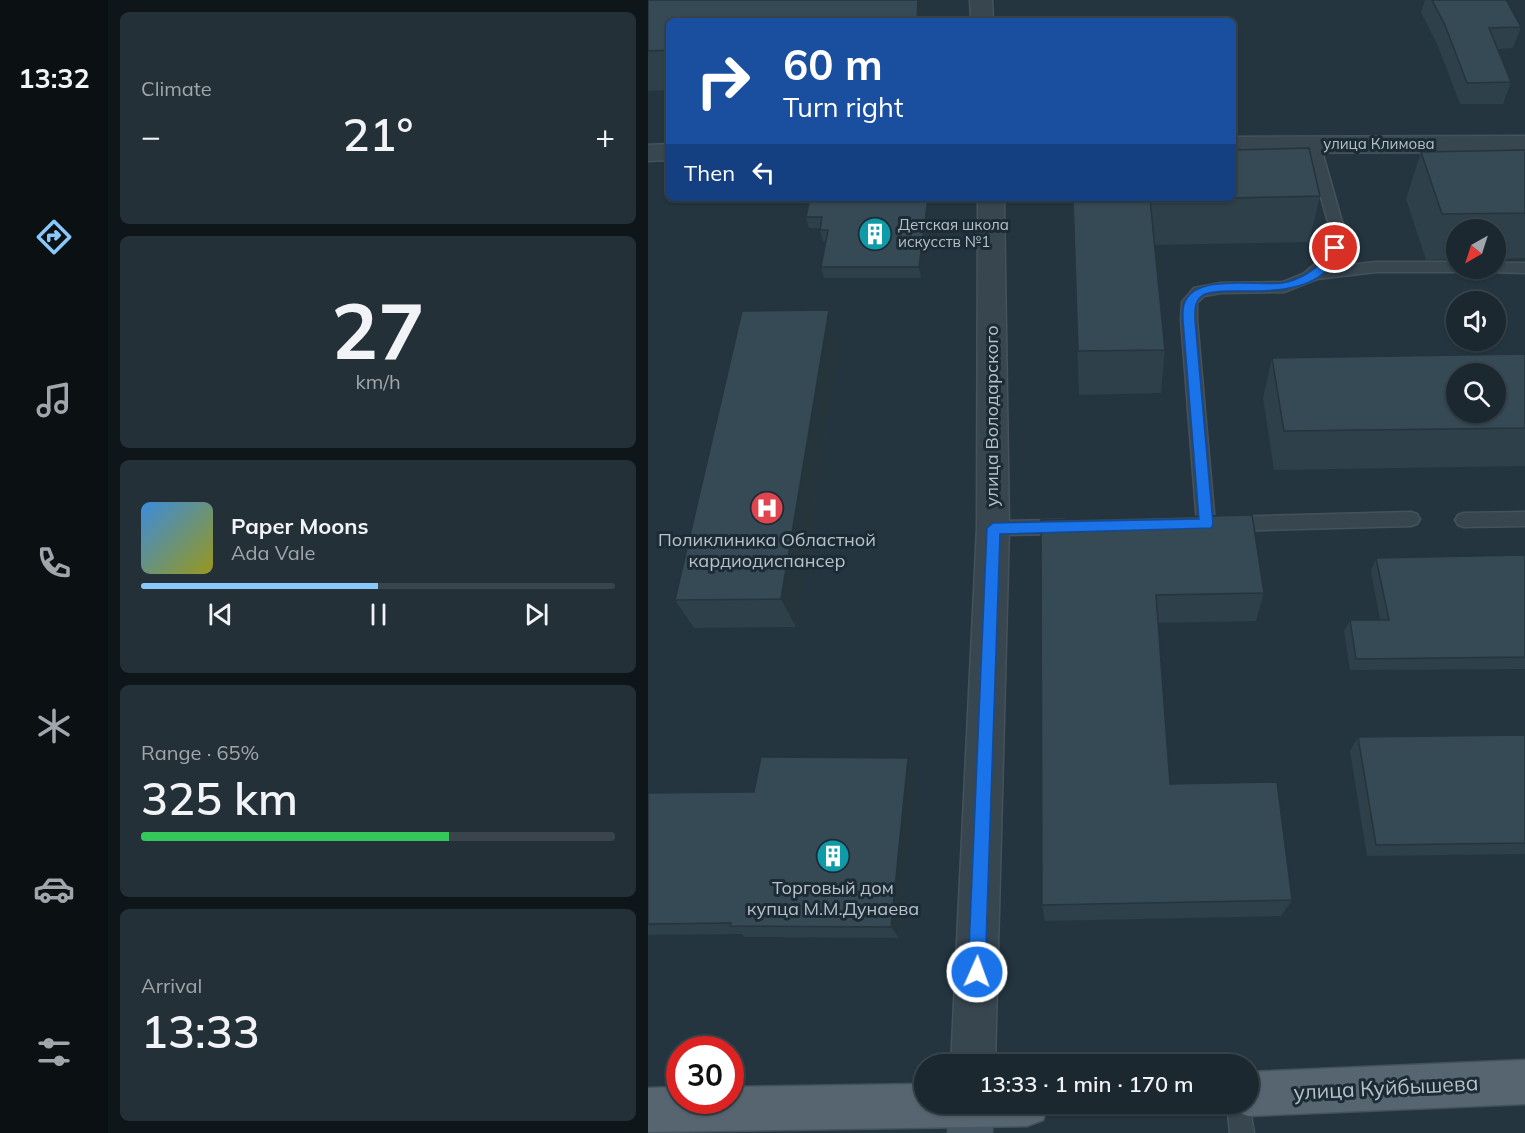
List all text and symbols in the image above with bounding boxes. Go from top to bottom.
text: 60 m [783,38,883,91]
icon: right [684,42,762,120]
text: 13:32 [18,61,90,95]
text: Climate [141,76,212,101]
text: Turn right [783,90,903,124]
text: 21° [343,106,413,162]
text: − [141,115,161,156]
text: + [595,115,615,156]
street label: улица Климова [1323,134,1435,153]
icon: left [747,156,780,189]
text: Then [684,159,735,187]
place label: Детская школа искусств №1 [898,215,1009,251]
icon: directions [33,216,75,258]
building icon: Детская школа искусств №1 [857,216,893,252]
north arrow [1446,219,1506,279]
map controls [1446,219,1506,423]
pin [1309,222,1360,273]
icon: arrive [1318,231,1351,264]
text: 27 [331,281,425,379]
button: sound [1446,291,1506,351]
street label: улица Володарского [980,325,1003,507]
button: search [1446,363,1506,423]
text: km/h [355,369,401,394]
icon: music [33,379,75,421]
hospital icon: Поликлиника Областной кардиодиспансер [749,490,785,526]
text: Paper Moons [231,512,369,540]
place label: Поликлиника Областной кардиодиспансер [658,528,876,572]
text: Ada Vale [231,540,315,565]
icon: phone [33,542,75,584]
icon: previous [204,598,237,631]
icon: pause [362,598,395,631]
icon: next [520,598,553,631]
icon: climate [33,705,75,747]
text: Range · 65% [141,740,259,765]
text: 325 km [141,770,298,826]
building icon: Торговый дом купца М.М.Дунаева [815,838,851,874]
icon: car [33,868,75,910]
place label: Торговый дом купца М.М.Дунаева [747,876,919,920]
position arrow [945,940,1009,1004]
text: Arrival [141,973,202,998]
text: 13:33 [141,1003,260,1059]
icon: filters [33,1031,75,1073]
speed limit sign: 30 [666,1036,744,1114]
street label: улица Куйбышева [1293,1069,1479,1105]
text: 13:33 · 1 min · 170 m [979,1070,1194,1098]

